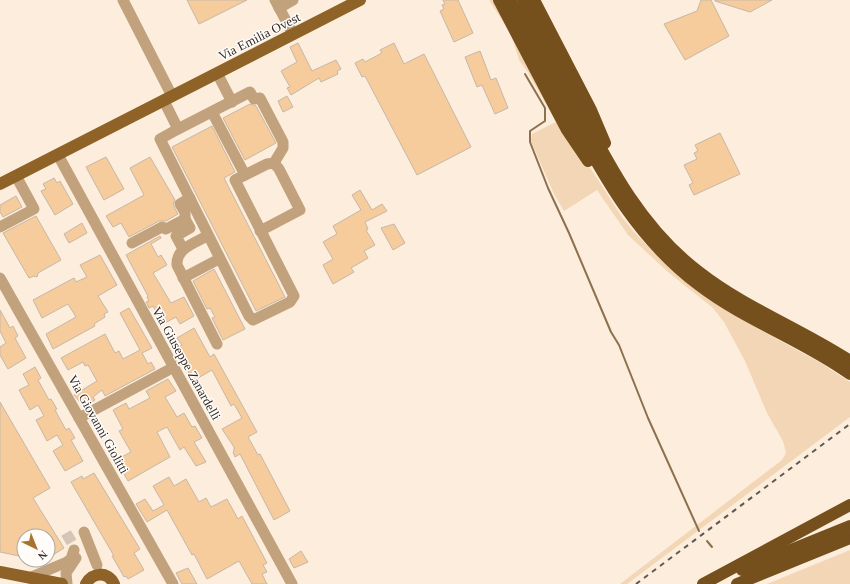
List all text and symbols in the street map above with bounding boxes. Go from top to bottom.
street label: Via Emilia Ovest [216,9,303,63]
street label: Via Giuseppe Zanardelli [149,304,224,423]
street label: Via Giovanni Giolitti [65,372,132,477]
north arrow [16,528,56,568]
text: N [36,548,50,562]

